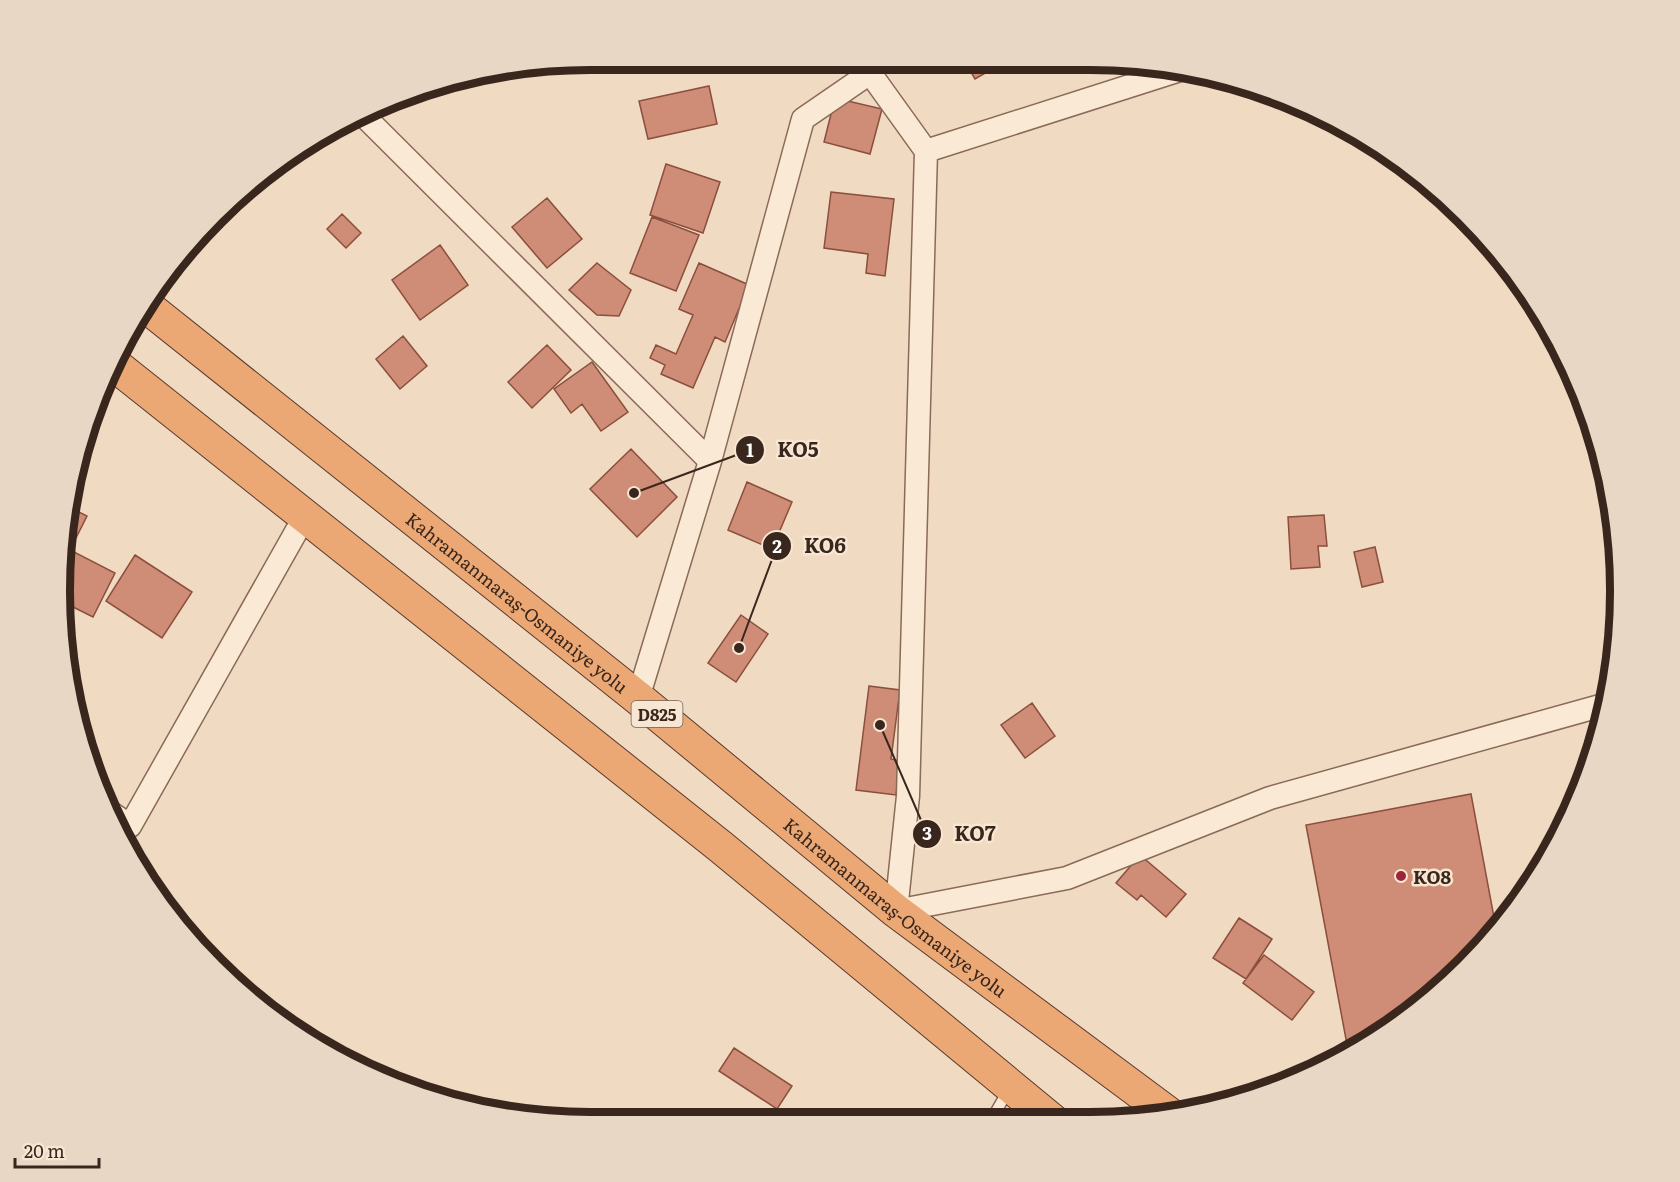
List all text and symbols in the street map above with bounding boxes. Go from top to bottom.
callout: KO5 [735,431,830,469]
text: KO5 [777,433,819,463]
text: 1 [746,436,754,463]
street label: Kahramanmaraş-Osmaniye yolu [401,505,634,699]
callout: KO6 [762,527,858,565]
text: KO6 [804,529,846,559]
text: 2 [772,532,782,559]
road number: D825 [632,701,682,727]
street label: Kahramanmaraş-Osmaniye yolu [778,811,1013,1003]
callout: KO7 [912,815,1007,853]
text: KO7 [954,817,996,847]
text: 3 [922,819,932,846]
place label: KO8 [1413,863,1451,890]
marker: KO8 [1394,869,1408,883]
scale bar [15,1131,99,1169]
text: 20 m [24,1137,65,1164]

